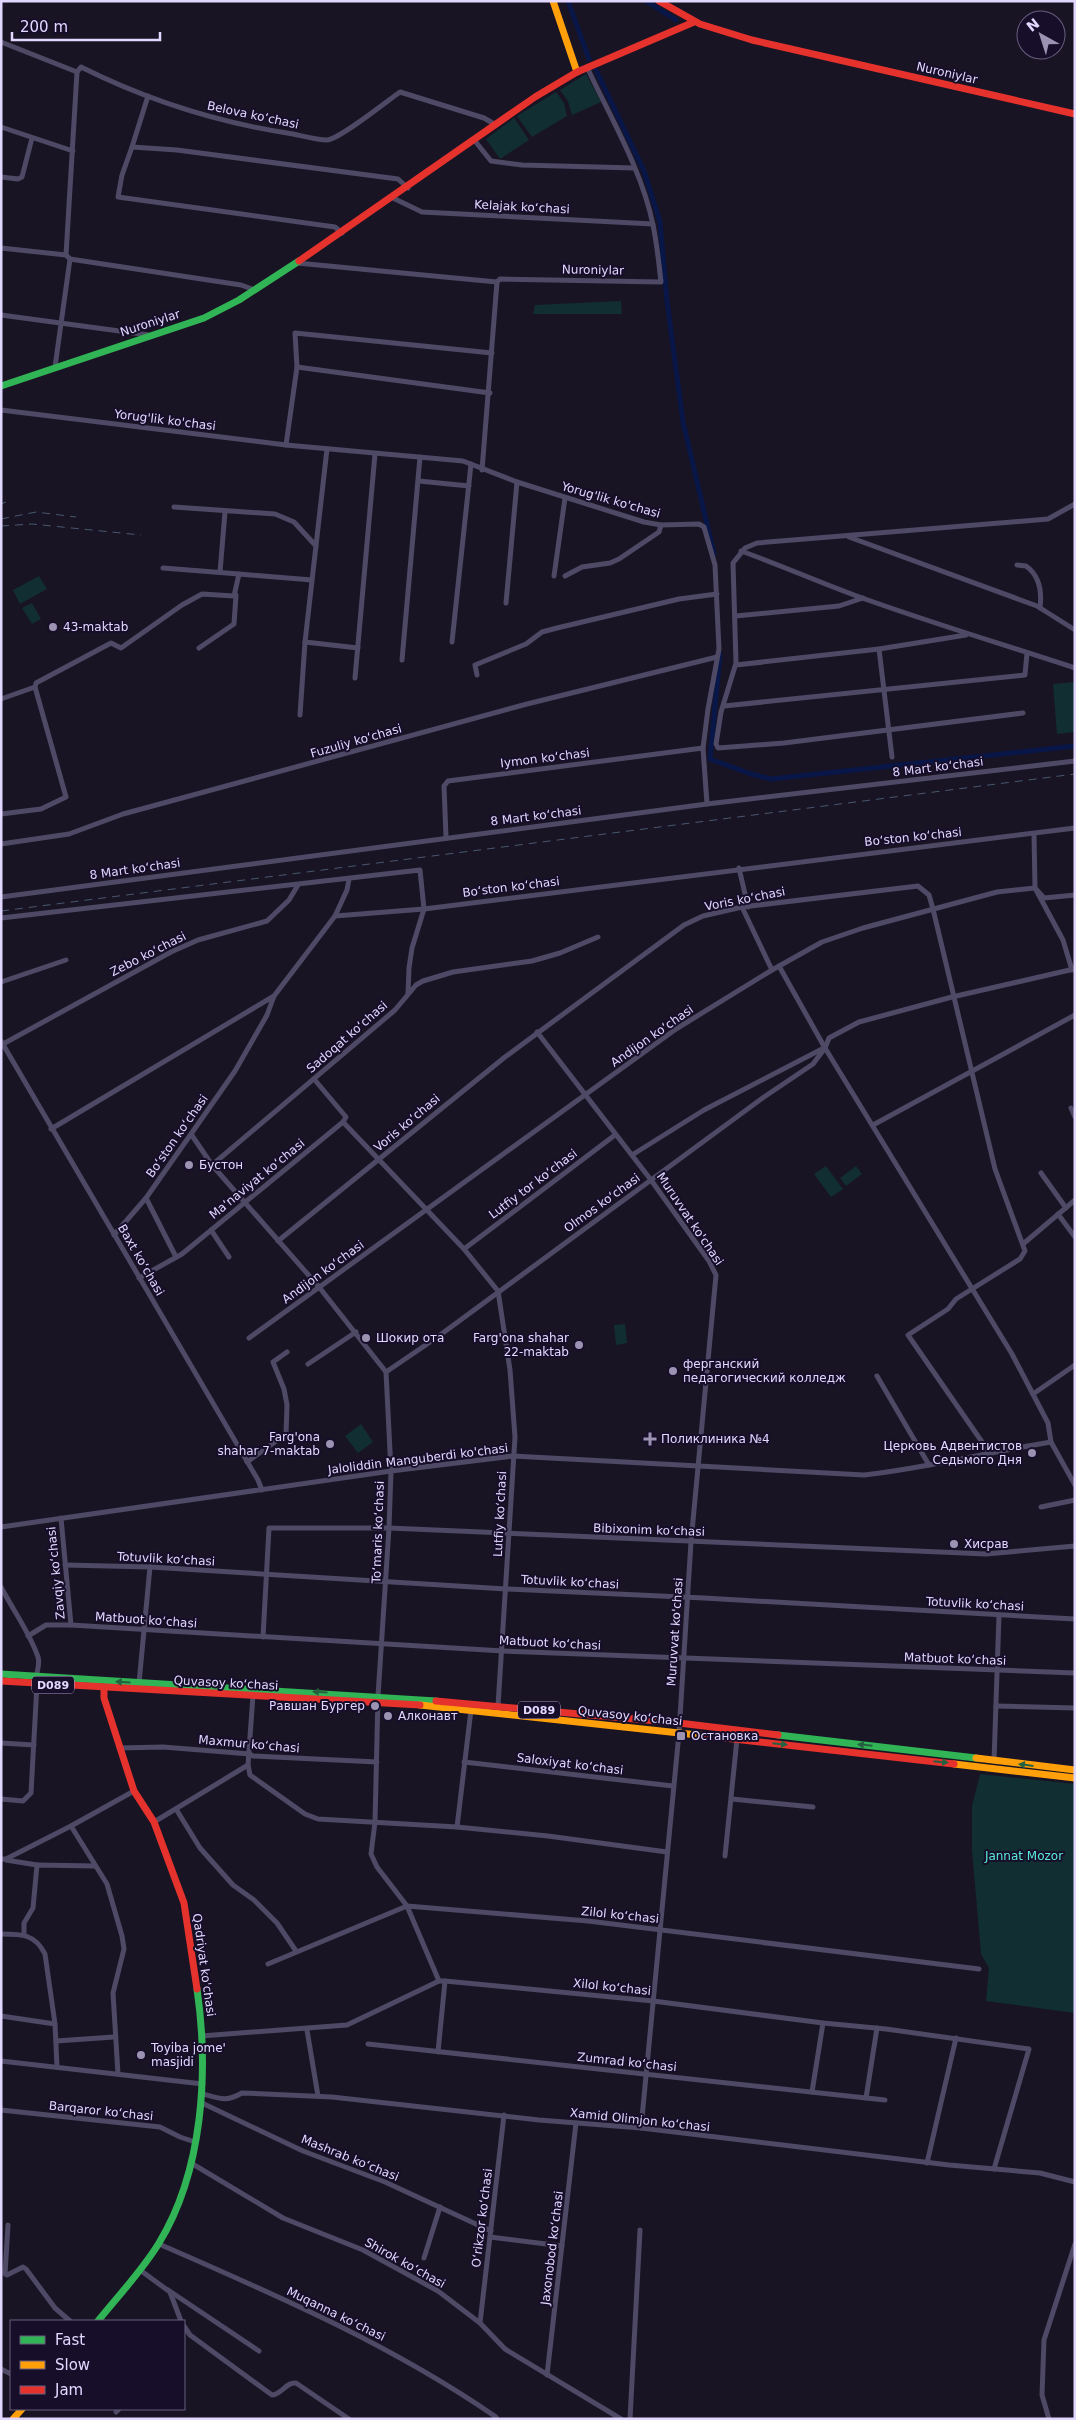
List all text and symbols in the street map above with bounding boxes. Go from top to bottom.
scale bar [12,10,160,42]
north arrow [1016,10,1066,60]
text: N [1023,15,1042,35]
text: 200 m [20,18,68,36]
street label: Nuroniylar [915,59,979,87]
street label: Belova koʻchasi [206,98,300,132]
street label: Kelajak koʻchasi [474,198,570,216]
street label: Nuroniylar [562,262,624,278]
street label: Nuroniylar [118,307,182,339]
street label: Yorug'lik ko'chasi [112,407,217,433]
street label: Yorug'lik ko'chasi [559,479,662,521]
place label: 43-maktab [63,620,128,634]
marker: 43-maktab [47,621,59,633]
street label: Fuzuliy koʻchasi [309,721,403,761]
street label: Iymon koʻchasi [500,746,590,770]
street label: 8 Mart koʻchasi [892,754,984,780]
street label: 8 Mart koʻchasi [490,803,582,829]
street label: Boʻston koʻchasi [864,825,962,849]
street label: 8 Mart koʻchasi [89,856,181,882]
street label: Boʻston koʻchasi [462,874,560,900]
street label: Voris koʻchasi [704,884,786,914]
street label: Zebo koʻchasi [108,929,188,979]
street label: Sadoqat koʻchasi [304,998,390,1076]
street label: Andijon koʻchasi [608,1002,696,1070]
street label: Voris koʻchasi [371,1091,443,1155]
street label: Boʻston koʻchasi [143,1092,211,1180]
street label: Maʻnaviyat koʻchasi [206,1136,308,1222]
street label: Lutfiy tor koʻchasi [486,1146,580,1222]
place label: Бустон [199,1158,243,1172]
marker: Бустон [183,1159,195,1171]
street label: Muruvvat ko'chasi [654,1170,726,1268]
street label: Olmos koʻchasi [561,1171,643,1235]
street label: Baxt koʻchasi [115,1222,167,1298]
street label: Andijon koʻchasi [279,1238,367,1306]
place label: Шокир ота [376,1331,444,1345]
place label: Farg'ona shahar 22-maktab [473,1331,569,1359]
marker: Шокир ота [360,1332,372,1344]
marker: Farg'ona shahar 22-maktab [573,1339,585,1351]
place label: ферганский педагогический колледж [683,1357,846,1385]
marker: ферганский педагогический колледж [667,1365,679,1377]
place label: Farg'ona shahar 7-maktab [217,1430,320,1458]
marker: Поликлиника №4 [643,1432,657,1446]
place label: Поликлиника №4 [661,1432,770,1446]
marker: Farg'ona shahar 7-maktab [324,1438,336,1450]
place label: Церковь Адвентистов Седьмого Дня [884,1439,1022,1467]
street label: Jaloliddin Manguberdi ko'chasi [326,1441,509,1477]
marker: Церковь Адвентистов Седьмого Дня [1026,1447,1038,1459]
street label: Lutfiy koʻchasi [491,1471,509,1557]
street label: Toʻmaris koʻchasi [369,1480,387,1585]
street label: Bibixonim koʻchasi [593,1521,705,1539]
street label: Zavqiy koʻchasi [44,1526,68,1620]
place label: Хисрав [964,1537,1009,1551]
marker: Хисрав [948,1538,960,1550]
street label: Totuvlik koʻchasi [116,1549,215,1569]
street label: Totuvlik koʻchasi [520,1572,619,1592]
street label: Muruvvat ko'chasi [664,1577,686,1687]
street label: Totuvlik koʻchasi [925,1594,1024,1614]
street label: Matbuot koʻchasi [94,1609,198,1631]
street label: Matbuot koʻchasi [499,1633,601,1653]
street label: Matbuot koʻchasi [904,1650,1006,1668]
street label: Quvasoy koʻchasi [173,1673,279,1693]
road number: D089 [32,1676,74,1694]
one-way arrow [115,1677,131,1685]
one-way arrow [312,1688,328,1696]
place label: Равшан Бургер [269,1699,365,1713]
marker: Равшан Бургер [369,1700,381,1712]
road number: D089 [518,1702,560,1718]
street label: Quvasoy koʻchasi [577,1704,683,1728]
place label: Алконавт [398,1709,458,1723]
marker: Алконавт [382,1710,394,1722]
place label: Остановка [691,1729,758,1743]
marker: Остановка [675,1730,687,1742]
street label: Maxmur koʻchasi [198,1733,300,1755]
one-way arrow [772,1740,788,1748]
one-way arrow [857,1741,873,1749]
street label: Saloxiyat koʻchasi [516,1751,624,1777]
one-way arrow [933,1758,949,1766]
one-way arrow [1018,1761,1034,1769]
park label: Jannat Mozor [984,1849,1063,1863]
street label: Zilol koʻchasi [580,1904,660,1926]
street label: Qadriyat ko'chasi [190,1913,218,2017]
street label: Xilol koʻchasi [572,1976,652,1998]
place label: Toyiba jome' masjidi [150,2041,226,2069]
marker: Toyiba jome' masjidi [135,2049,147,2061]
street label: Zumrad koʻchasi [577,2050,677,2074]
street label: Barqaror koʻchasi [48,2099,154,2123]
street label: Xamid Olimjon koʻchasi [569,2106,711,2134]
street label: Mashrab koʻchasi [299,2132,401,2184]
street label: Oʻrikzor koʻchasi [469,2168,495,2268]
street label: Jaxonobod koʻchasi [538,2190,566,2307]
street label: Shirok koʻchasi [362,2235,448,2291]
street label: Muqanna koʻchasi [284,2284,388,2344]
legend [10,2320,185,2410]
text: Fast [55,2331,85,2349]
text: Slow [55,2356,90,2374]
text: Jam [54,2381,83,2399]

